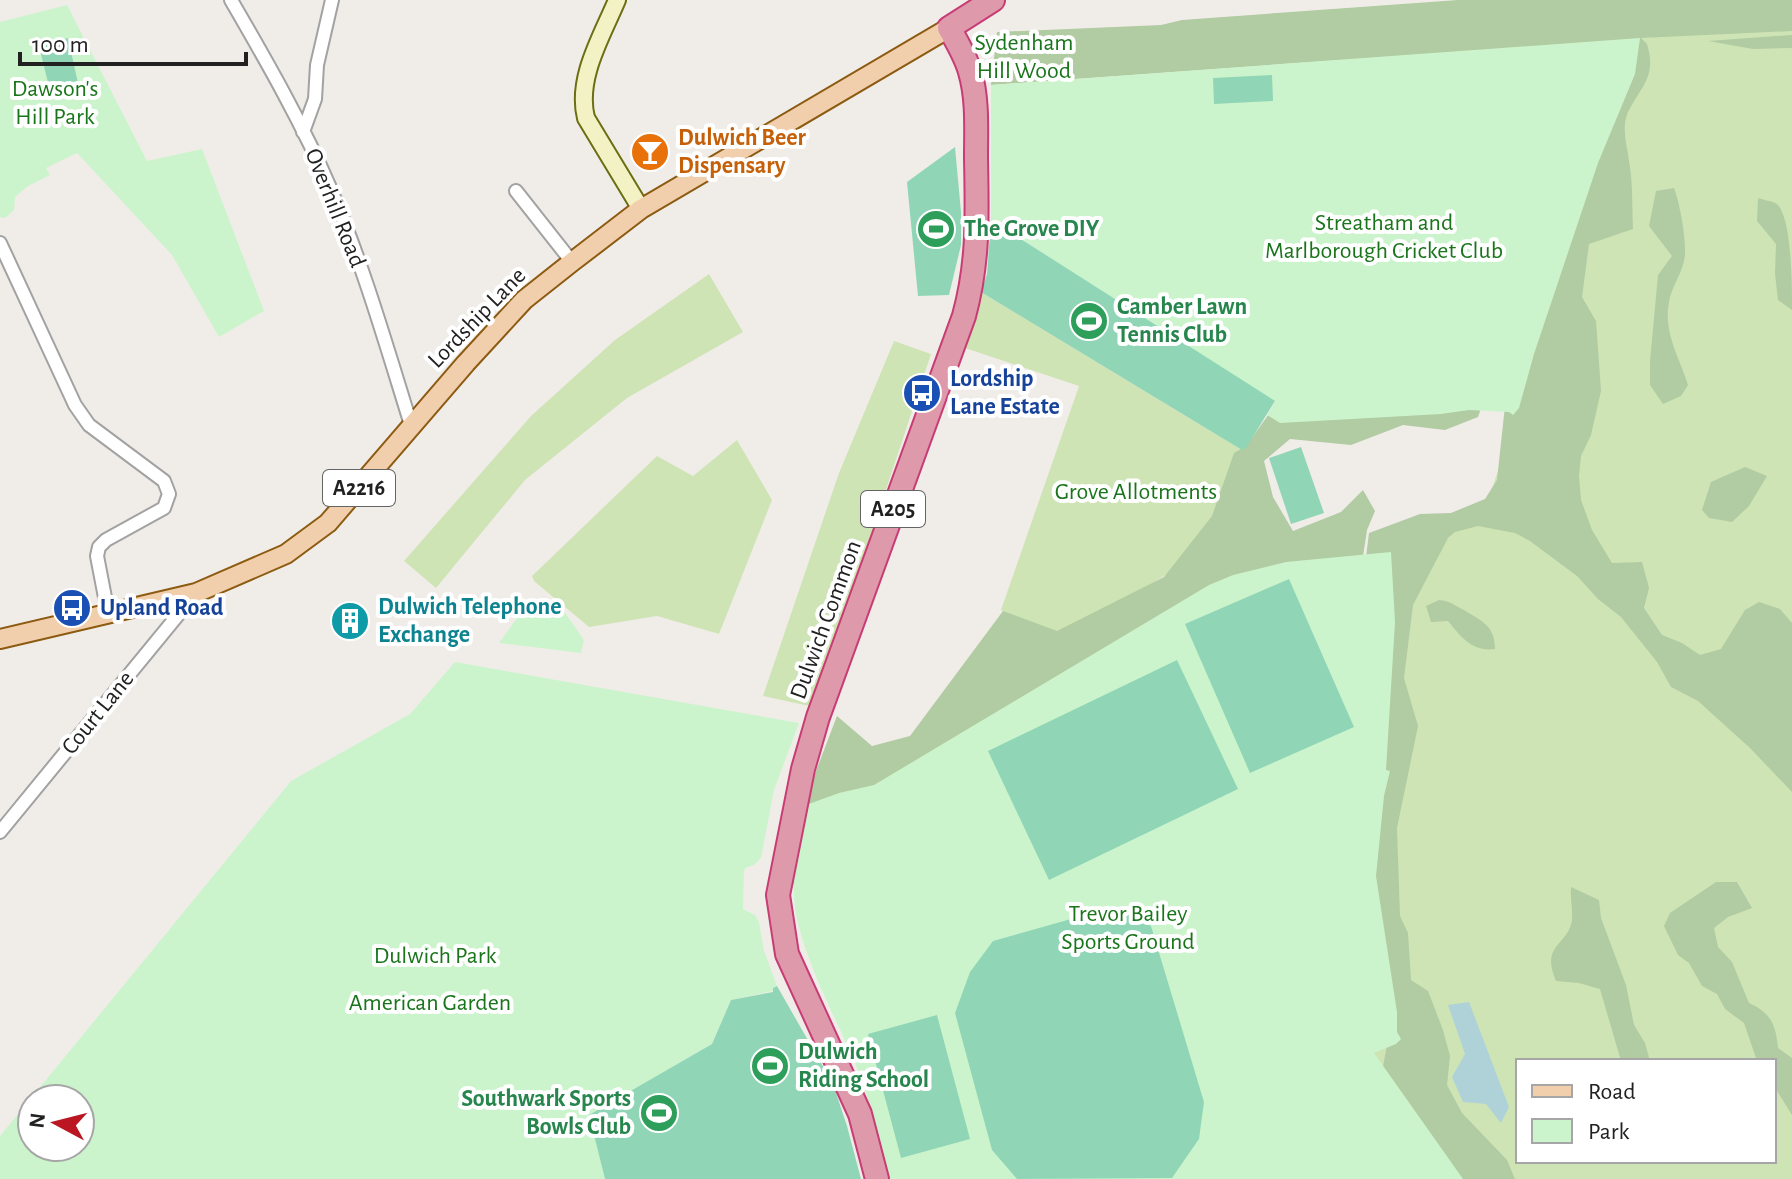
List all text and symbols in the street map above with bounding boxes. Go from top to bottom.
scale bar [20,16,246,66]
park label: Sydenham Hill Wood [974,31,1074,83]
text: 100 m [32,33,89,57]
park label: Dawson's Hill Park [12,77,98,129]
place label: Dulwich Beer Dispensary [678,126,807,178]
bar icon: Dulwich Beer Dispensary [629,131,671,173]
street label: Overhill Road [300,145,370,271]
sports icon: The Grove DIY [915,208,957,250]
park label: Streatham and Marlborough Cricket Club [1265,211,1503,263]
place label: The Grove DIY [964,217,1100,241]
street label: Lordship Lane [424,263,530,373]
place label: Camber Lawn Tennis Club [1117,295,1247,347]
sports icon: Camber Lawn Tennis Club [1068,300,1110,342]
place label: Lordship Lane Estate [950,367,1060,419]
bus stop icon: Lordship Lane Estate [901,372,943,414]
road number: A2216 [323,470,395,506]
park label: Grove Allotments [1055,480,1217,504]
road number: A205 [861,491,925,527]
street label: Dulwich Common [786,537,866,703]
bus stop icon: Upland Road [51,587,93,629]
place label: Dulwich Telephone Exchange [378,595,562,647]
place label: Upland Road [100,596,224,620]
building icon: Dulwich Telephone Exchange [329,600,371,642]
street label: Court Lane [57,667,139,759]
park label: Trevor Bailey Sports Ground [1061,902,1195,954]
park label: Dulwich Park [374,944,496,968]
park label: American Garden [349,991,511,1015]
place label: Dulwich Riding School [798,1040,929,1092]
sports icon: Dulwich Riding School [749,1045,791,1087]
legend [1516,1059,1776,1163]
text: Road [1588,1080,1636,1104]
north arrow [16,1083,96,1163]
place label: Southwark Sports Bowls Club [461,1087,631,1139]
sports icon: Southwark Sports Bowls Club [638,1092,680,1134]
text: N [25,1112,49,1130]
text: Park [1588,1120,1629,1144]

